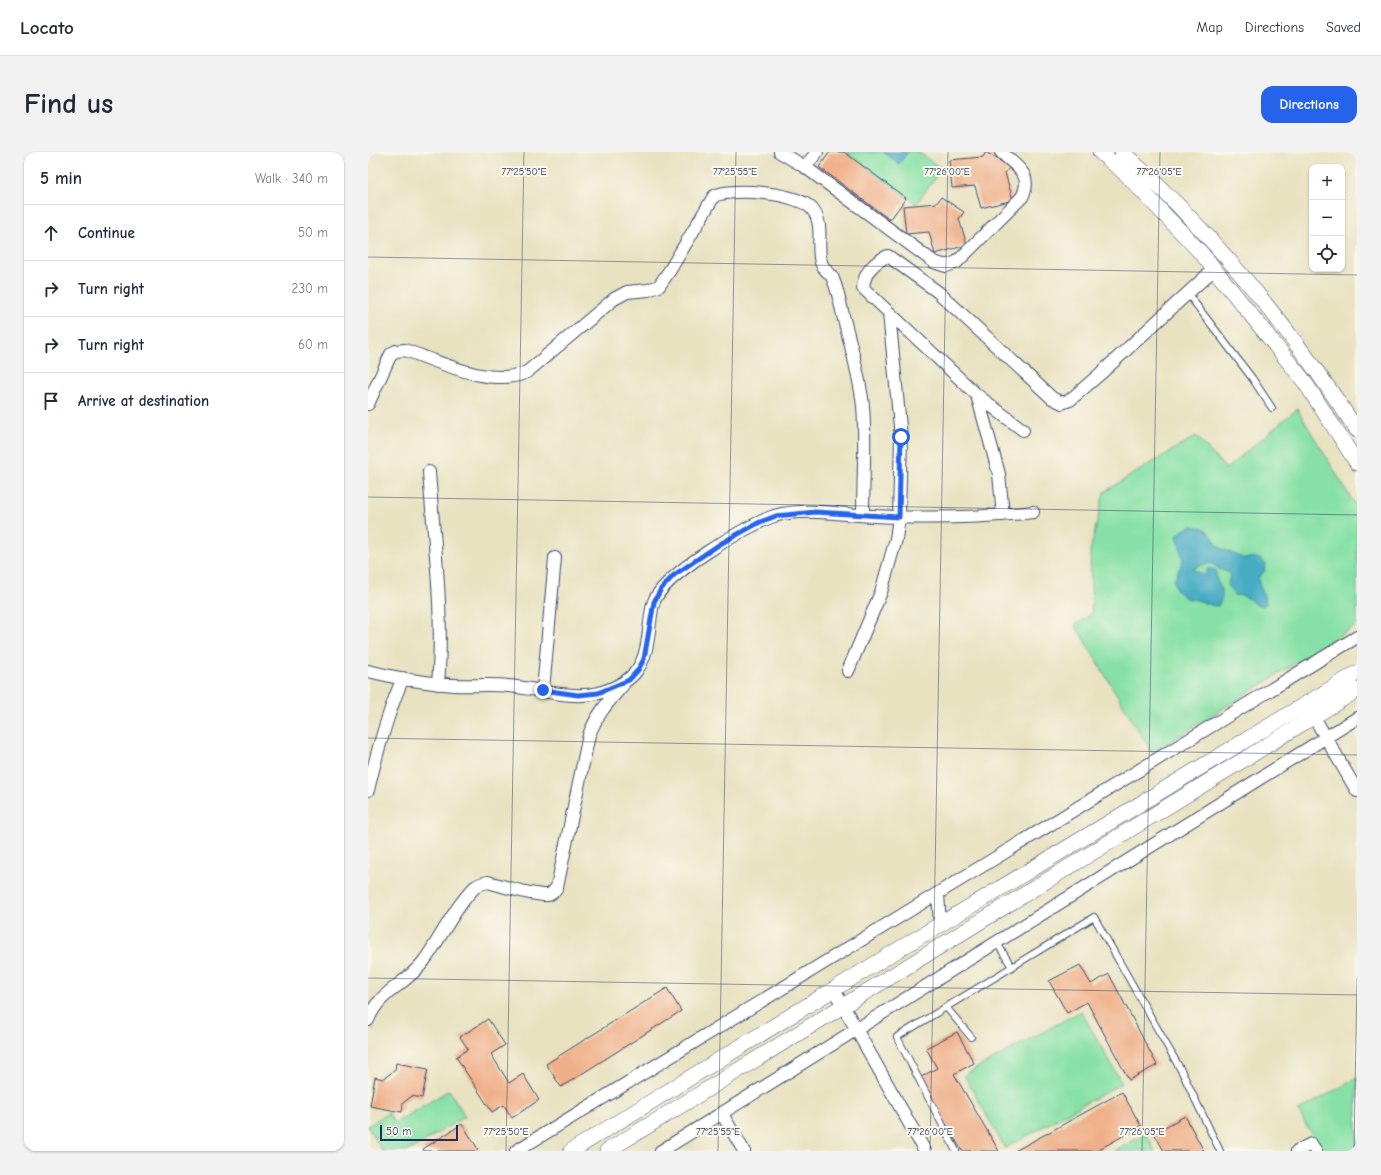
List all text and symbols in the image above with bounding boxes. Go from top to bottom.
text: Locato [20,17,74,39]
text: Map [1196,19,1223,36]
text: Directions [1245,19,1304,36]
text: Saved [1326,19,1361,36]
button: Directions [1261,86,1357,123]
text: Find us [24,88,113,120]
map controls [1309,164,1345,272]
button: + [1309,164,1345,200]
text: 77°25'50"E [502,166,546,178]
text: 77°25'55"E [713,166,757,178]
text: 77°26'00"E [924,166,970,178]
text: 77°26'05"E [1137,166,1181,178]
text: 5 min [40,169,82,188]
text: Walk · 340 m [255,171,328,186]
button: − [1309,200,1345,236]
icon: ahead [40,222,62,244]
text: Continue [78,224,135,242]
text: 50 m [298,225,328,240]
button: locate [1309,236,1345,272]
icon: right [40,278,62,300]
text: Turn right [78,280,144,298]
text: 230 m [292,281,328,296]
icon: right [40,334,62,356]
text: Turn right [78,336,144,354]
text: 60 m [298,337,328,352]
icon: arrive [40,390,62,412]
text: Arrive at destination [78,392,209,410]
route start [892,428,910,446]
route end [534,681,552,699]
scale bar [380,1123,458,1142]
text: 50 m [386,1125,411,1138]
text: 77°25'50"E [484,1126,528,1138]
text: 77°25'55"E [696,1126,740,1138]
text: 77°26'00"E [907,1126,953,1138]
text: 77°26'05"E [1120,1126,1164,1138]

